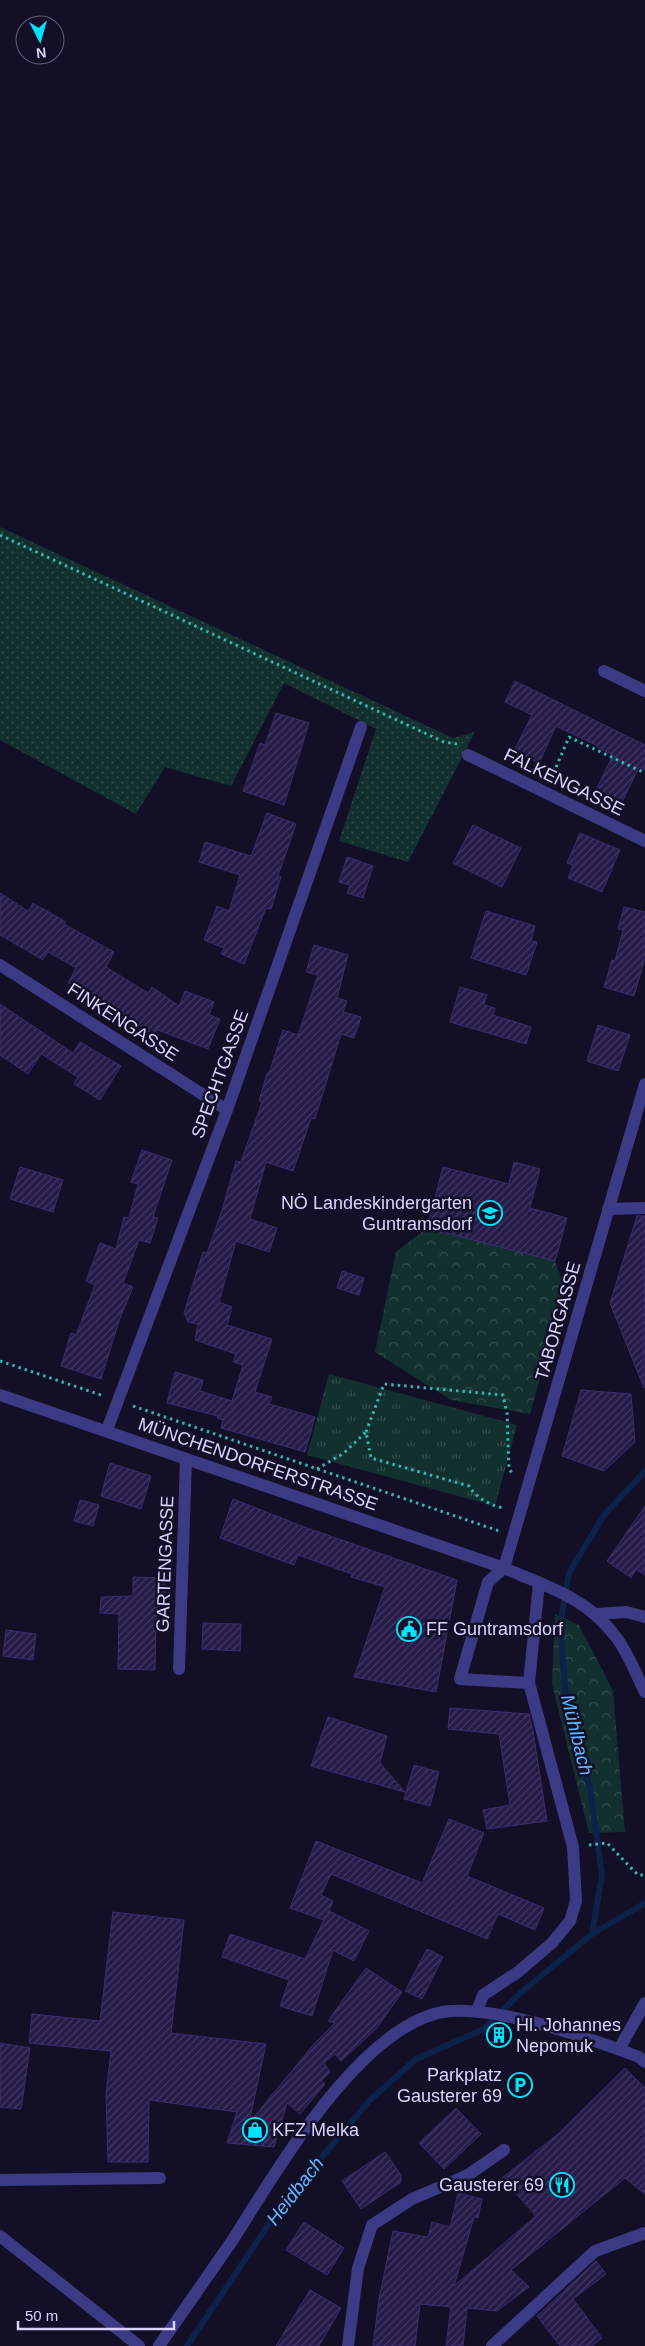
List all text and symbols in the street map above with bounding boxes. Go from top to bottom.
north arrow [15,15,65,65]
text: N [35,44,47,61]
street label: FALKENGASSE [501,744,627,820]
street label: FINKENGASSE [64,979,182,1065]
street label: SPECHTGASSE [188,1007,252,1141]
place label: NÖ Landeskindergarten Guntramsdorf [281,1193,473,1234]
school or university icon: NÖ Landeskindergarten Guntramsdorf [477,1200,503,1226]
street label: TABORGASSE [531,1259,585,1383]
street label: MÜNCHENDORFERSTRASSE [136,1414,380,1514]
street label: GARTENGASSE [153,1495,177,1633]
public building icon: FF Guntramsdorf [396,1616,422,1642]
place label: FF Guntramsdorf [426,1619,564,1639]
water label: Mühlbach [557,1692,597,1778]
place label: Hl. Johannes Nepomuk [516,2015,621,2056]
building icon: Hl. Johannes Nepomuk [486,2022,512,2048]
place label: Parkplatz Gausterer 69 [397,2065,502,2106]
parking icon: Parkplatz Gausterer 69 [507,2072,533,2098]
shop icon: KFZ Melka [242,2117,268,2143]
place label: KFZ Melka [272,2120,360,2140]
water label: Heidbach [262,2153,328,2229]
restaurant icon: Gausterer 69 [549,2172,575,2198]
place label: Gausterer 69 [439,2175,544,2195]
scale bar [18,2298,174,2330]
text: 50 m [25,2307,58,2324]

